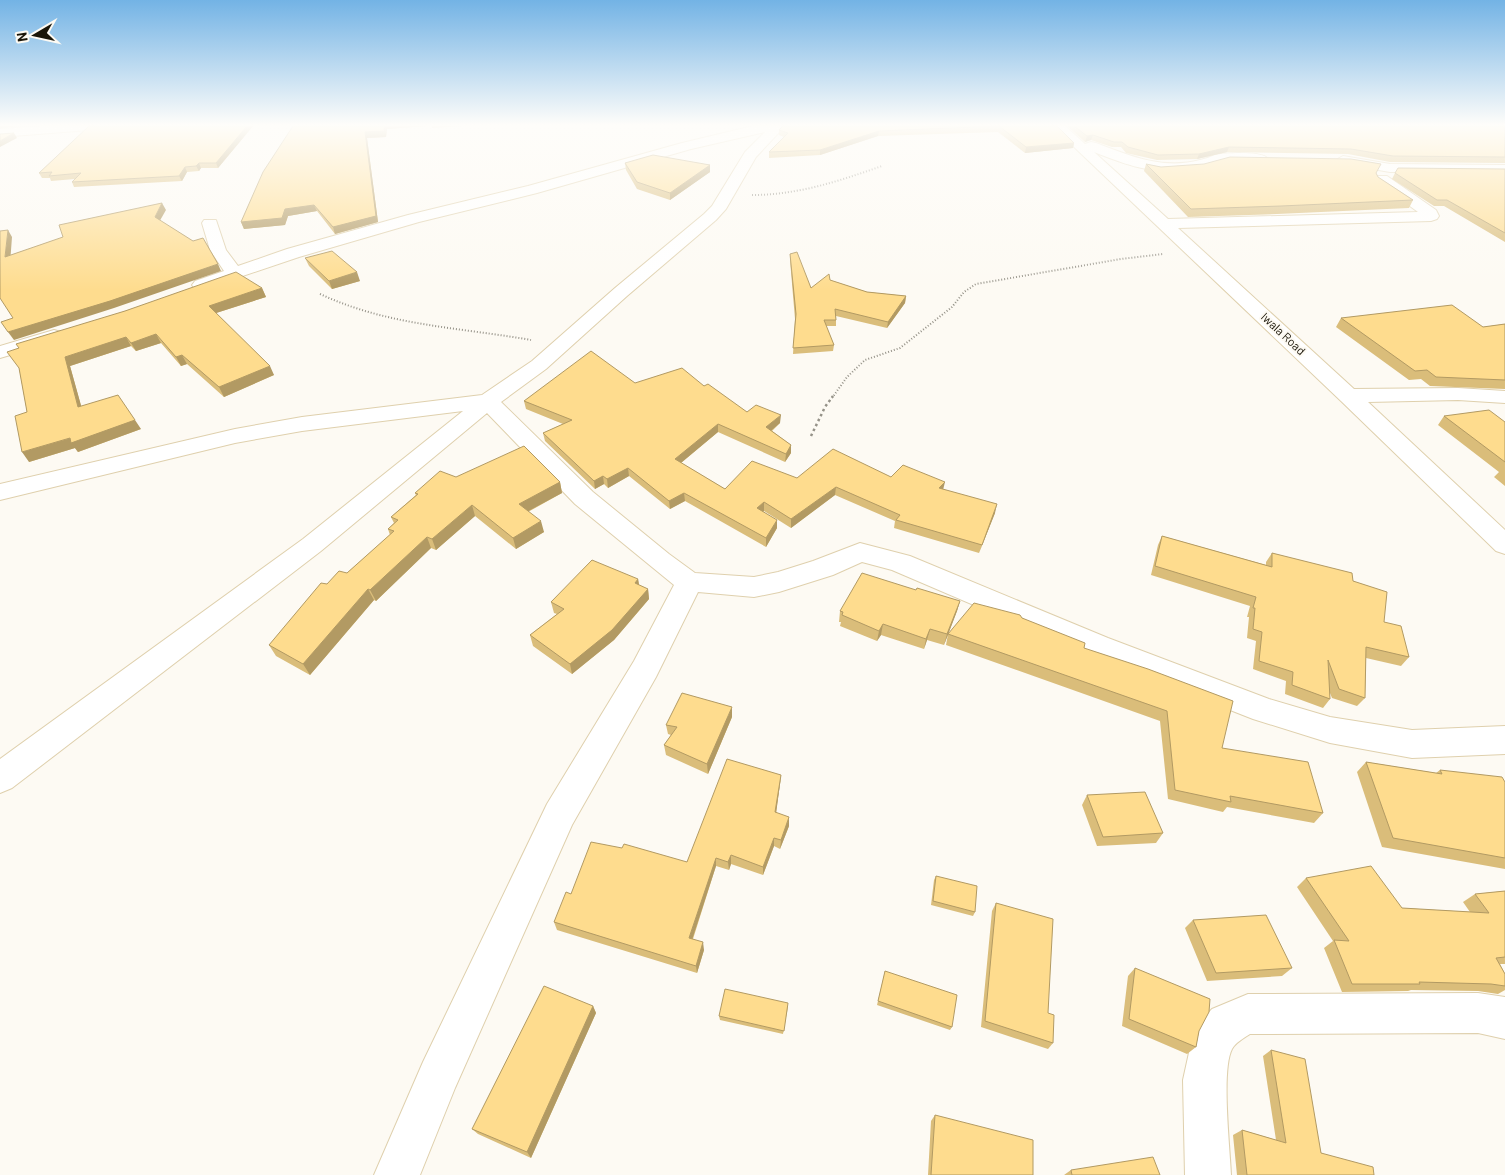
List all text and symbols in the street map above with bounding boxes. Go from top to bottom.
north arrow [10,10,60,60]
text: N [13,31,31,43]
street label: Iwala Road [1259,309,1309,357]

